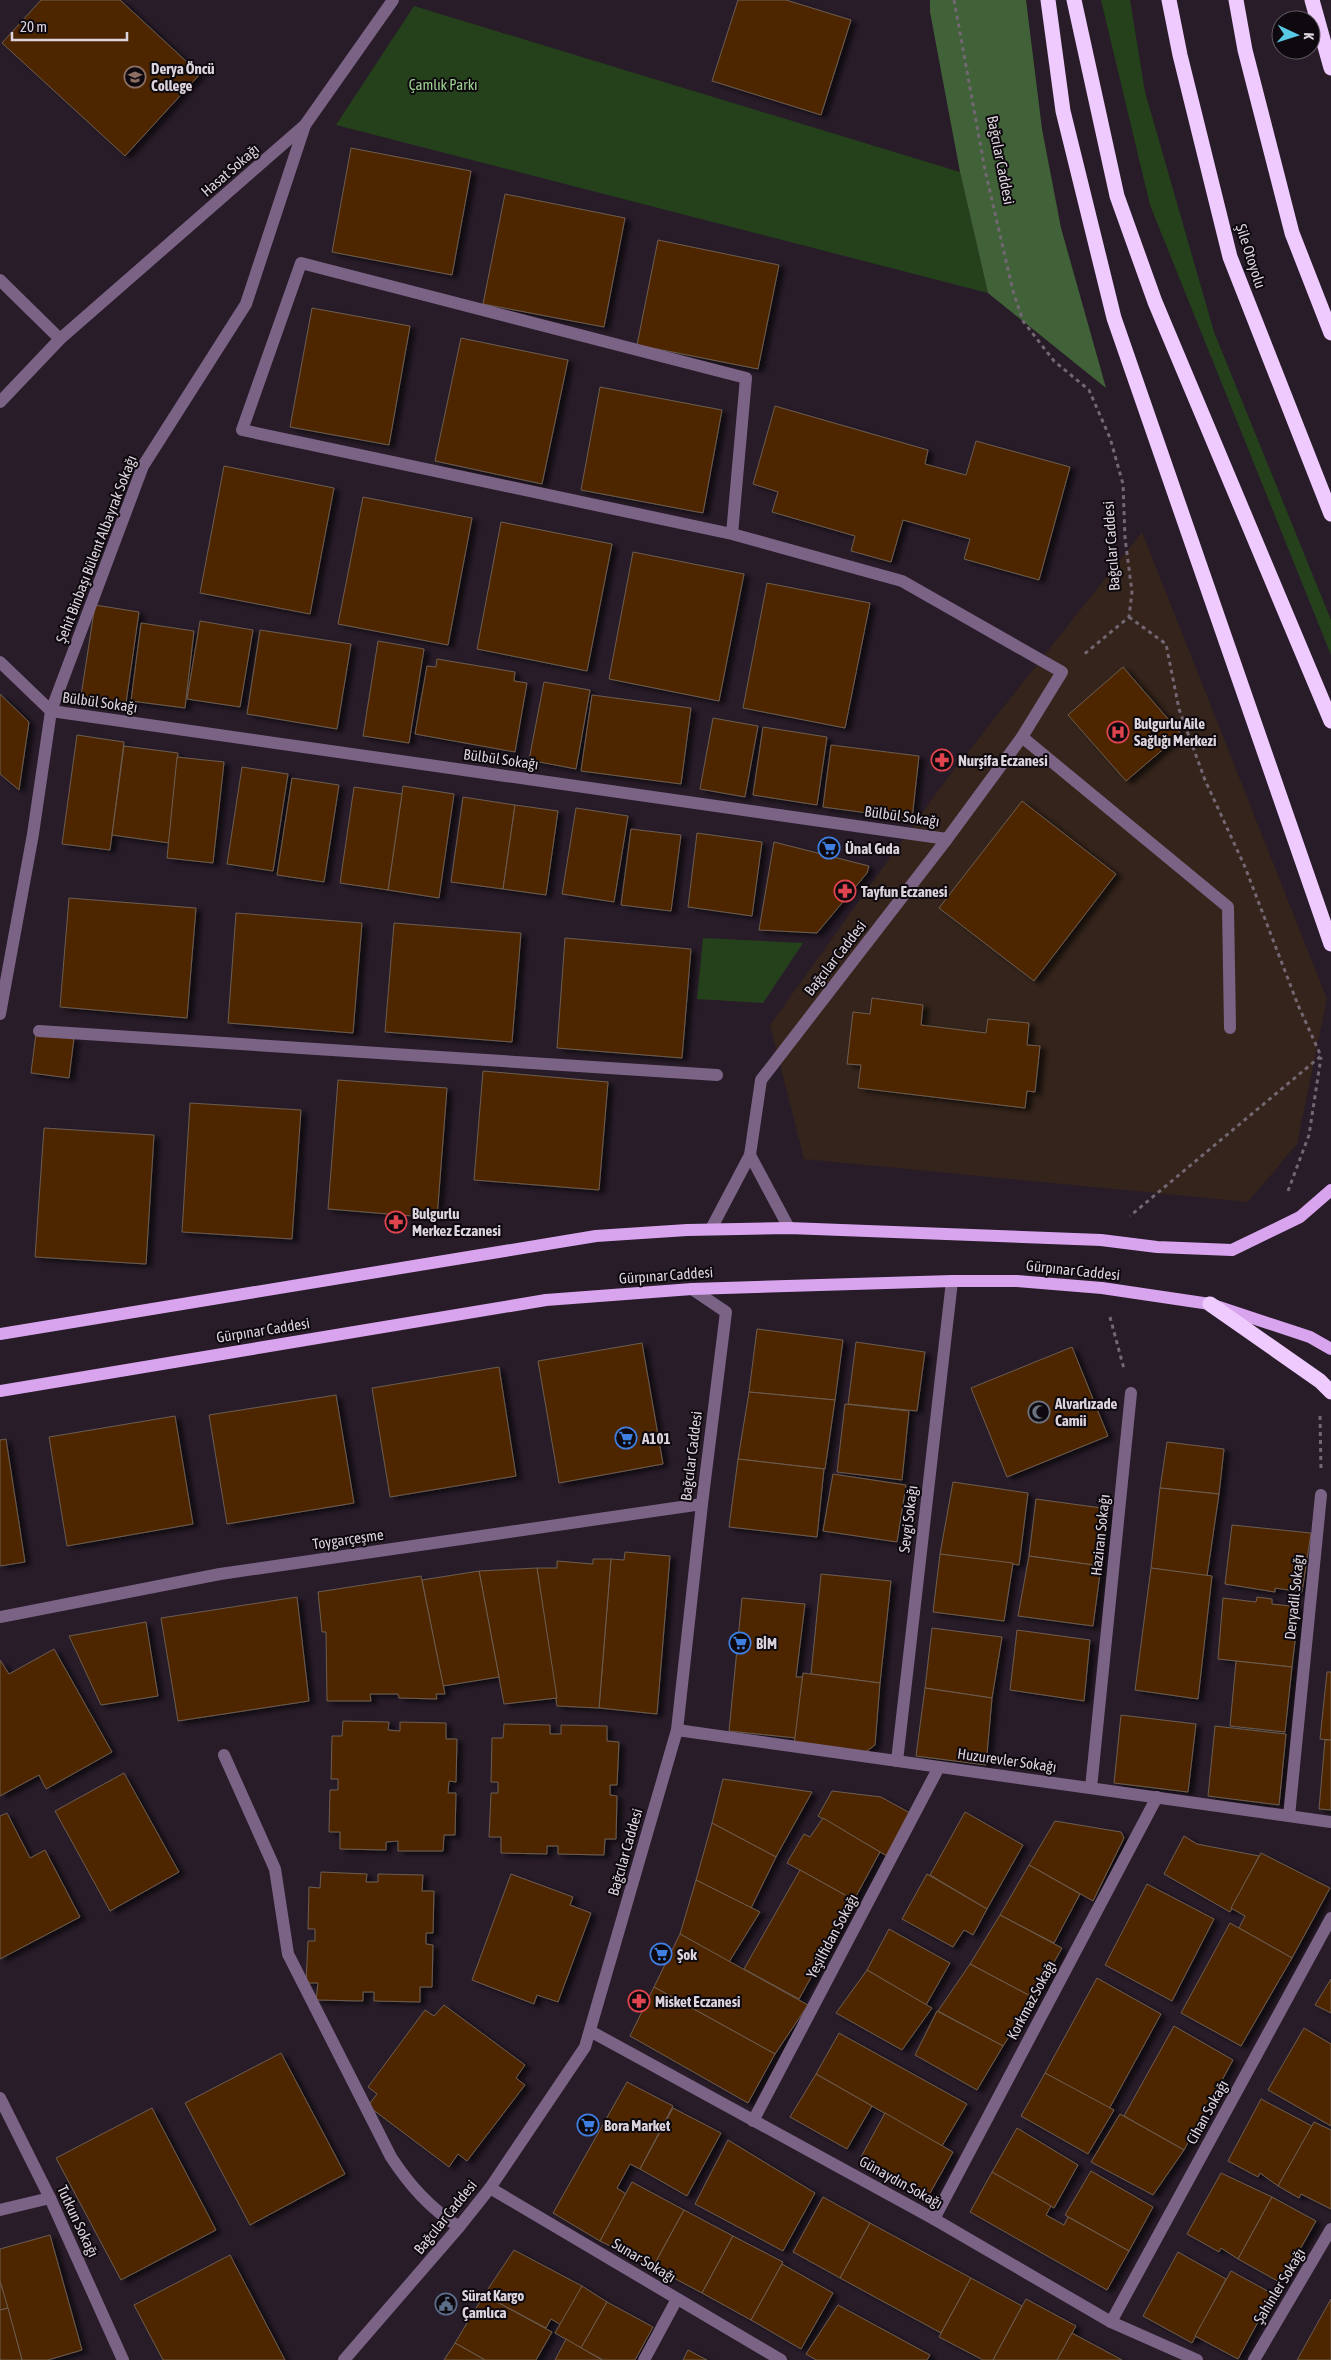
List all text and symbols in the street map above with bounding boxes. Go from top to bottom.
scale bar [12,10,128,42]
north arrow [1271,10,1321,60]
text: 20 m [20,18,47,35]
text: K [1301,32,1317,40]
place label: Derya Öncü College [151,60,215,94]
school or university icon: Derya Öncü College [123,65,147,89]
park label: Çamlık Parkı [409,76,477,93]
street label: Bağcılar Caddesi [984,114,1018,206]
street label: Hasat Sokağı [198,140,262,200]
street label: Şile Otoyolu [1233,222,1269,290]
street label: Şehit Binbaşı Bülent Albayrak Sokağı [52,453,140,645]
street label: Bağcılar Caddesi [1099,500,1123,592]
street label: Bülbül Sokağı [61,688,139,716]
place label: Bulgurlu Aile Sağlığı Merkezi [1134,715,1216,749]
hospital icon: Bulgurlu Aile Sağlığı Merkezi [1106,720,1130,744]
street label: Bülbül Sokağı [462,745,540,773]
pharmacy icon: Nurşifa Eczanesi [930,748,954,772]
place label: Nurşifa Eczanesi [958,752,1048,769]
street label: Bülbül Sokağı [863,802,941,830]
supermarket icon: Ünal Gıda [817,836,841,860]
place label: Ünal Gıda [845,840,900,857]
pharmacy icon: Tayfun Eczanesi [833,879,857,903]
place label: Tayfun Eczanesi [861,883,948,900]
street label: Bağcılar Caddesi [801,917,869,999]
place label: Bulgurlu Merkez Eczanesi [412,1205,501,1239]
pharmacy icon: Bulgurlu Merkez Eczanesi [384,1210,408,1234]
street label: Gürpınar Caddesi [1025,1257,1121,1283]
street label: Gürpınar Caddesi [618,1263,714,1287]
street label: Gürpınar Caddesi [215,1314,311,1346]
place label: Alvarlızade Camii [1054,1395,1118,1429]
mosque icon: Alvarlızade Camii [1027,1400,1051,1424]
street label: Bağcılar Caddesi [677,1410,705,1502]
supermarket icon: A101 [614,1426,638,1450]
place label: A101 [641,1430,671,1447]
street label: Sevgi Sokağı [895,1484,921,1554]
street label: Haziran Sokağı [1087,1493,1113,1577]
street label: Toygarçeşme [311,1526,385,1552]
street label: Deryadil Sokağı [1281,1553,1307,1641]
supermarket icon: BİM [728,1631,752,1655]
place label: BİM [756,1635,777,1652]
street label: Huzurevler Sokağı [956,1745,1058,1775]
street label: Bağcılar Caddesi [604,1806,646,1898]
street label: Yeşilfidan Sokağı [803,1891,861,1981]
supermarket icon: Şok [649,1942,673,1966]
place label: Şok [677,1946,697,1963]
street label: Korkmaz Sokağı [1003,1958,1059,2042]
pharmacy icon: Misket Eczanesi [627,1989,651,2013]
place label: Misket Eczanesi [655,1993,740,2010]
street label: Cihan Sokağı [1182,2077,1232,2147]
supermarket icon: Bora Market [576,2113,600,2137]
place label: Bora Market [604,2117,671,2134]
street label: Günaydın Sokağı [857,2152,945,2212]
street label: Bağcılar Caddesi [410,2177,480,2257]
street label: Tutkun Sokağı [54,2182,102,2260]
street label: Sunar Sokağı [609,2234,679,2286]
street label: Şahinler Sokağı [1250,2245,1308,2327]
place label: Sürat Kargo Çamlıca [462,2287,524,2321]
public building icon: Sürat Kargo Çamlıca [434,2292,458,2316]

